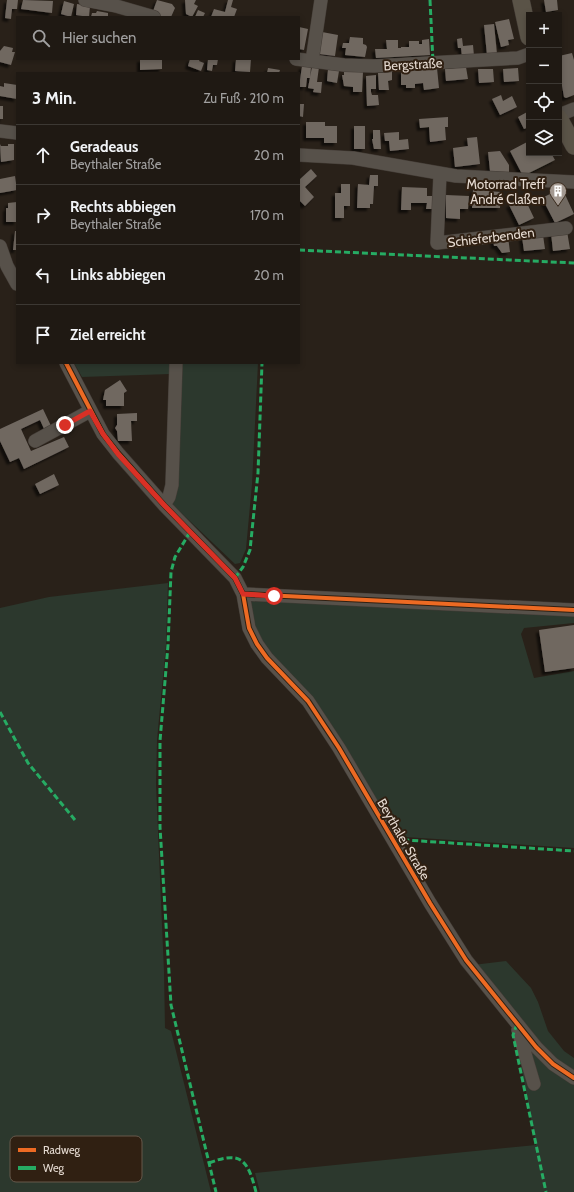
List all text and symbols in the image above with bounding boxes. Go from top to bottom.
map controls [526,12,562,156]
button: + [526,12,562,48]
search box [16,16,300,60]
icon: search [30,27,52,49]
text: Hier suchen [62,29,137,47]
button: − [526,48,562,84]
street label: Bergstraße [383,54,443,74]
button: locate [526,84,562,120]
text: 3 Min. [32,88,76,108]
text: Zu Fuß · 210 m [204,90,284,106]
button: layers [526,120,562,156]
text: Geradeaus [70,138,138,156]
icon: ahead [32,144,54,166]
text: 20 m [254,147,284,163]
text: Beythaler Straße [70,156,161,172]
place label: Motorrad Treff André Claßen [467,176,546,207]
building icon: Motorrad Treff André Claßen [548,181,568,206]
text: Rechts abbiegen [70,198,176,216]
icon: right [32,204,54,226]
text: 170 m [250,207,284,223]
text: Beythaler Straße [70,216,161,232]
street label: Schieferbenden [447,224,535,250]
icon: left [32,264,54,286]
text: Links abbiegen [70,266,166,284]
text: 20 m [254,267,284,283]
icon: arrive [32,324,54,346]
text: Ziel erreicht [70,326,146,344]
route end [56,416,74,434]
route start [265,587,283,605]
street label: Beythaler Straße [374,795,434,883]
legend [10,1136,142,1182]
text: Radweg [43,1143,81,1157]
text: Weg [43,1161,65,1175]

